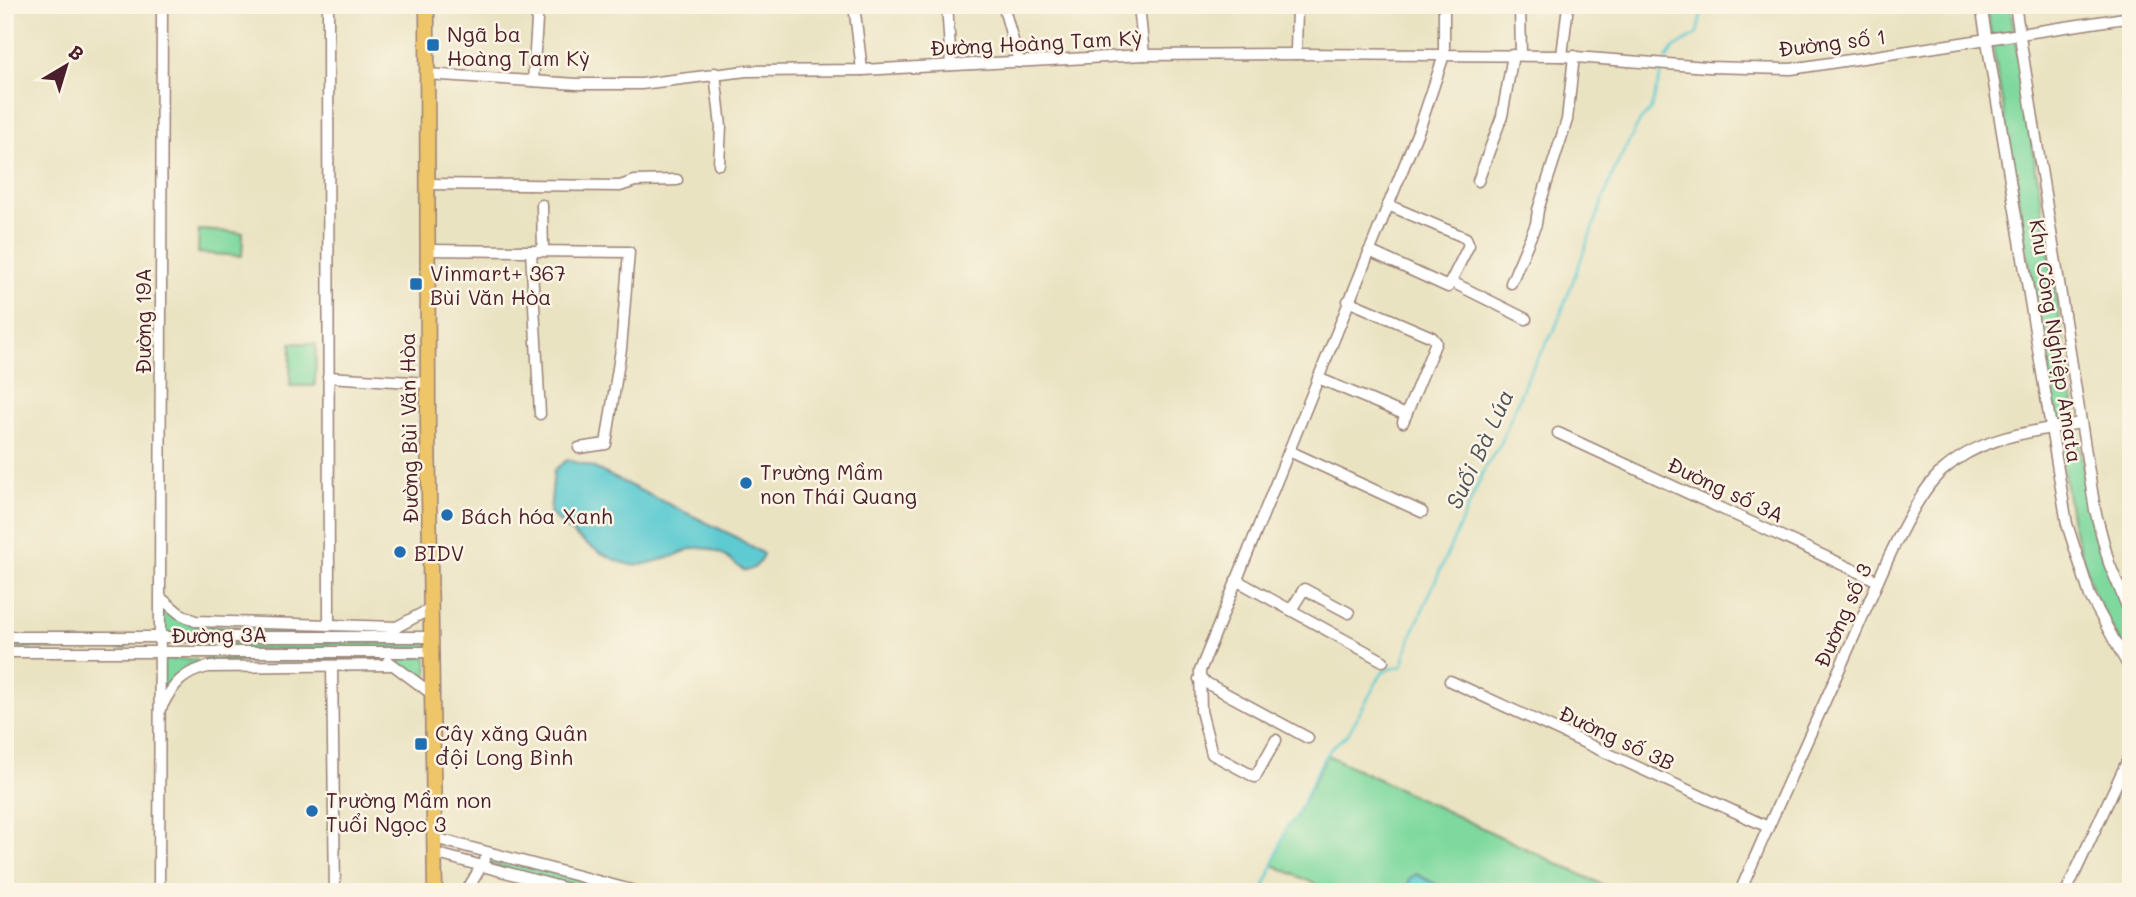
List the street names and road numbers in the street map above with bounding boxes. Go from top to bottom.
street label: Đường số 1 [1777,22,1887,62]
street label: Đường Hoàng Tam Kỳ [929,23,1143,61]
street label: Khu Công Nghiệp Amata [2024,217,2090,465]
street label: Đường 19A [129,268,156,374]
street label: Đường Bùi Văn Hòa [393,332,423,524]
street label: Đường số 3A [1663,450,1789,528]
street label: Đường số 3 [1807,559,1877,671]
street label: Đường 3A [171,620,267,648]
street label: Đường số 3B [1555,698,1679,776]

